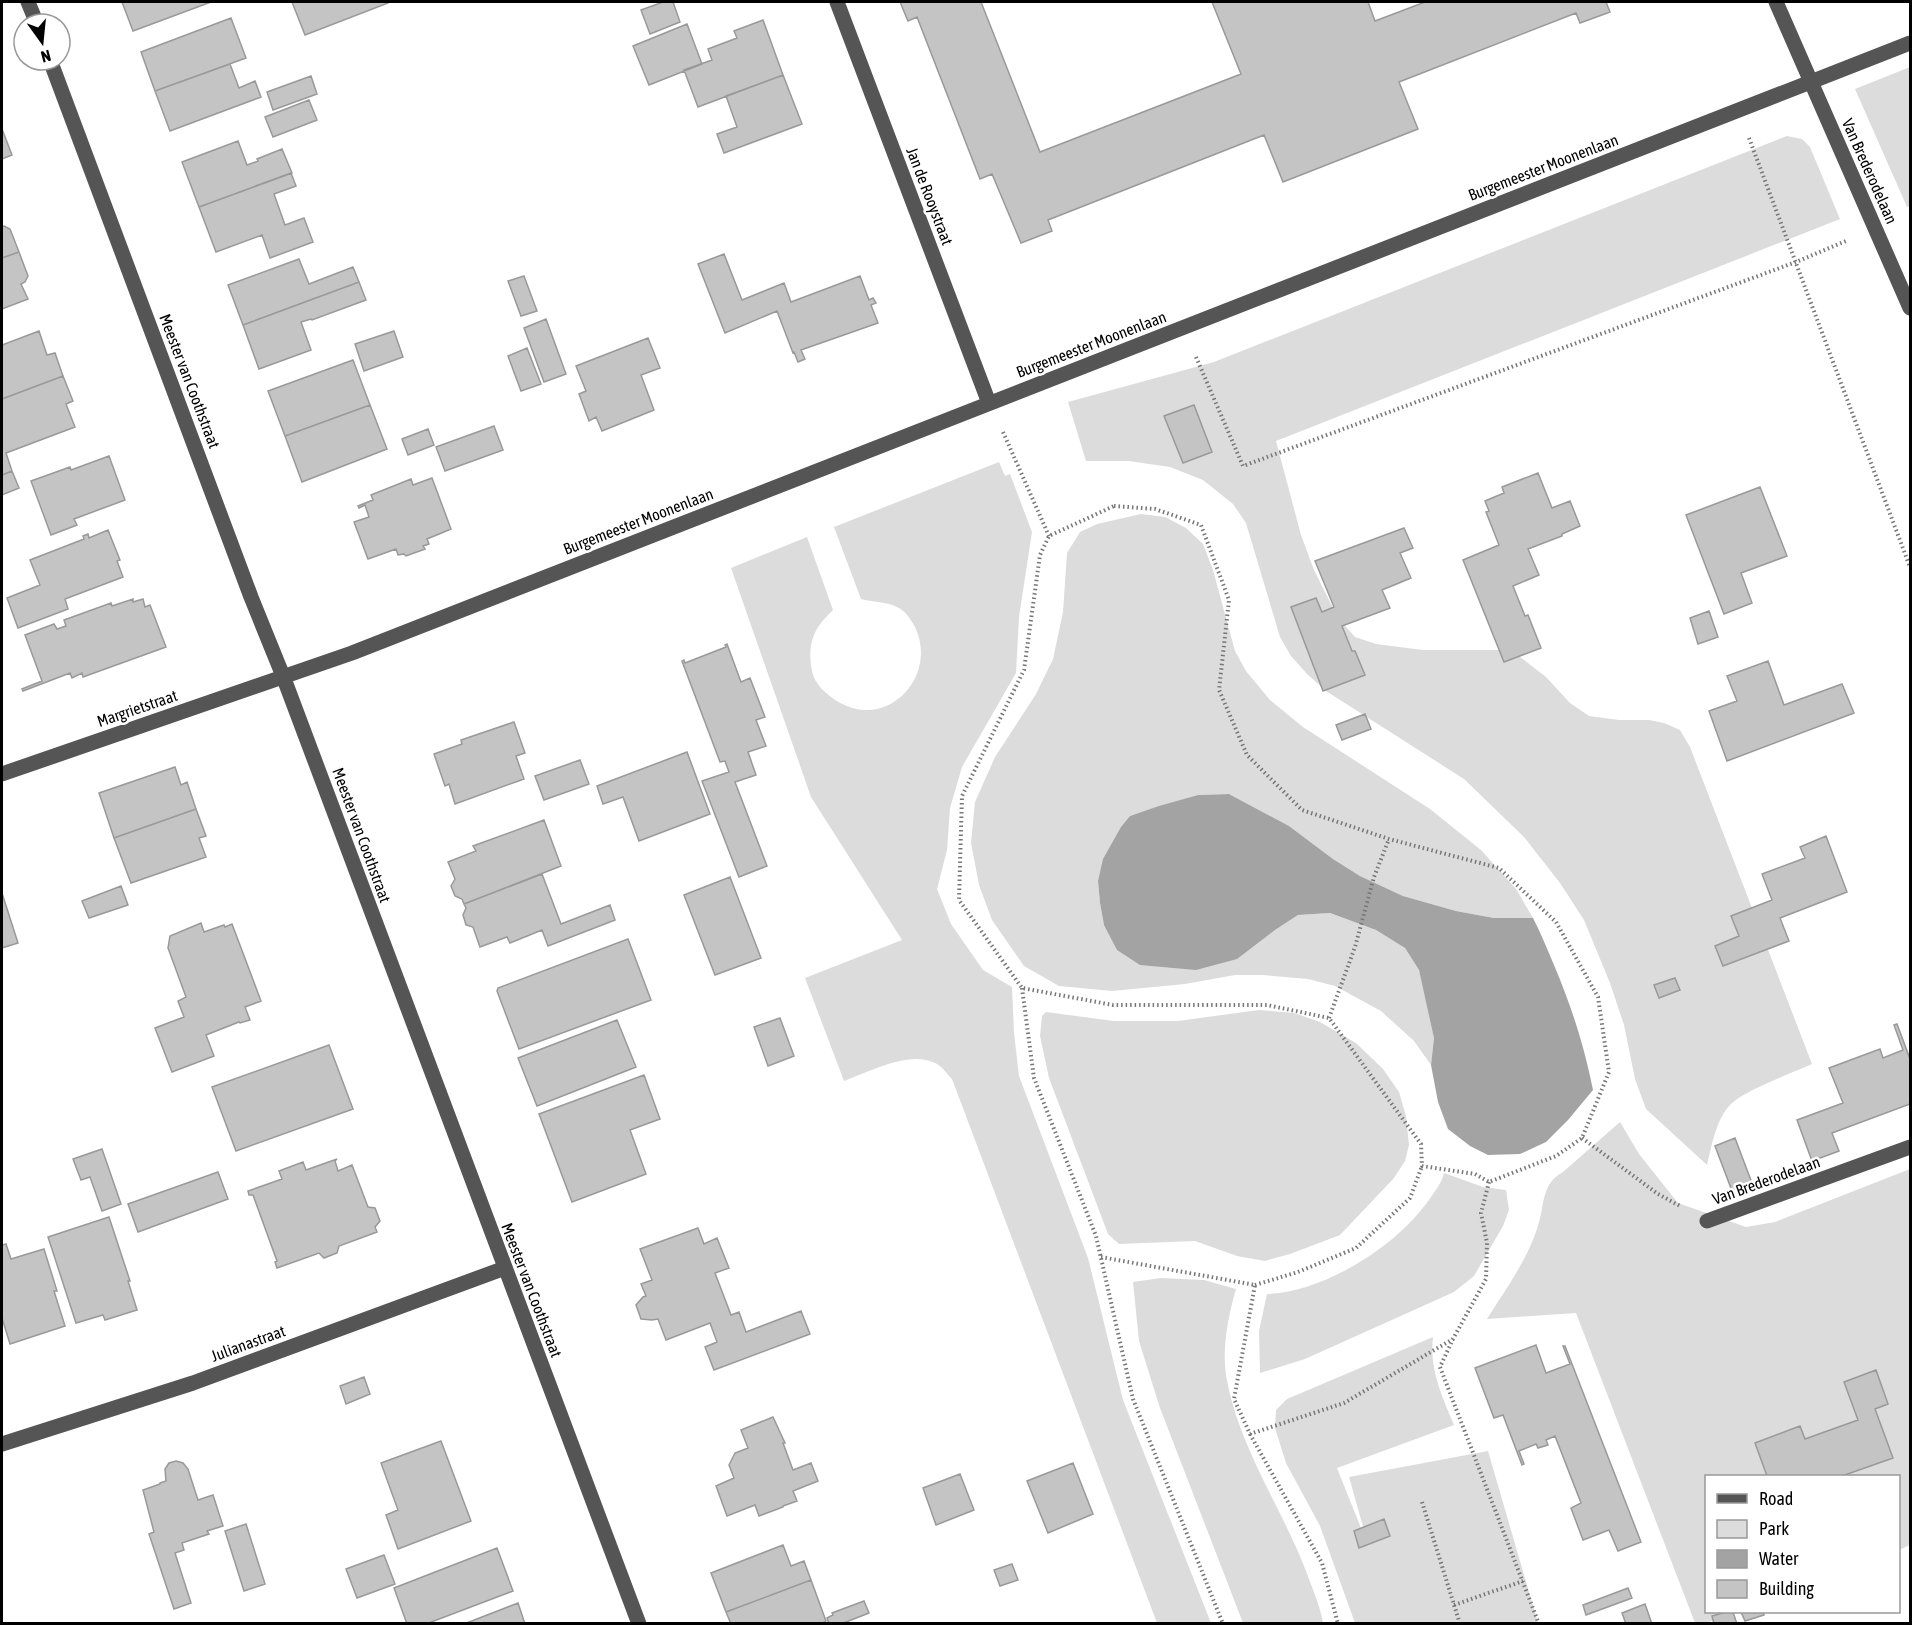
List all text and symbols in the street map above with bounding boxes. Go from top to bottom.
north arrow [12,12,72,72]
text: N [39,47,53,66]
street label: Van Brederodelaan [1839,116,1901,226]
street label: Burgemeester Moonenlaan [1466,130,1621,205]
street label: Jan de Rooystraat [902,145,957,248]
street label: Burgemeester Moonenlaan [1014,307,1169,382]
street label: Meester van Coothstraat [156,311,224,451]
street label: Burgemeester Moonenlaan [561,484,716,559]
street label: Margrietstraat [94,686,180,731]
street label: Meester van Coothstraat [329,765,395,905]
street label: Van Brederodelaan [1710,1152,1822,1208]
street label: Meester van Coothstraat [498,1220,566,1360]
street label: Julianastraat [208,1321,288,1365]
legend [1705,1475,1900,1613]
text: Road [1759,1488,1793,1509]
text: Park [1759,1518,1789,1539]
text: Water [1759,1548,1799,1569]
text: Building [1759,1578,1814,1599]

